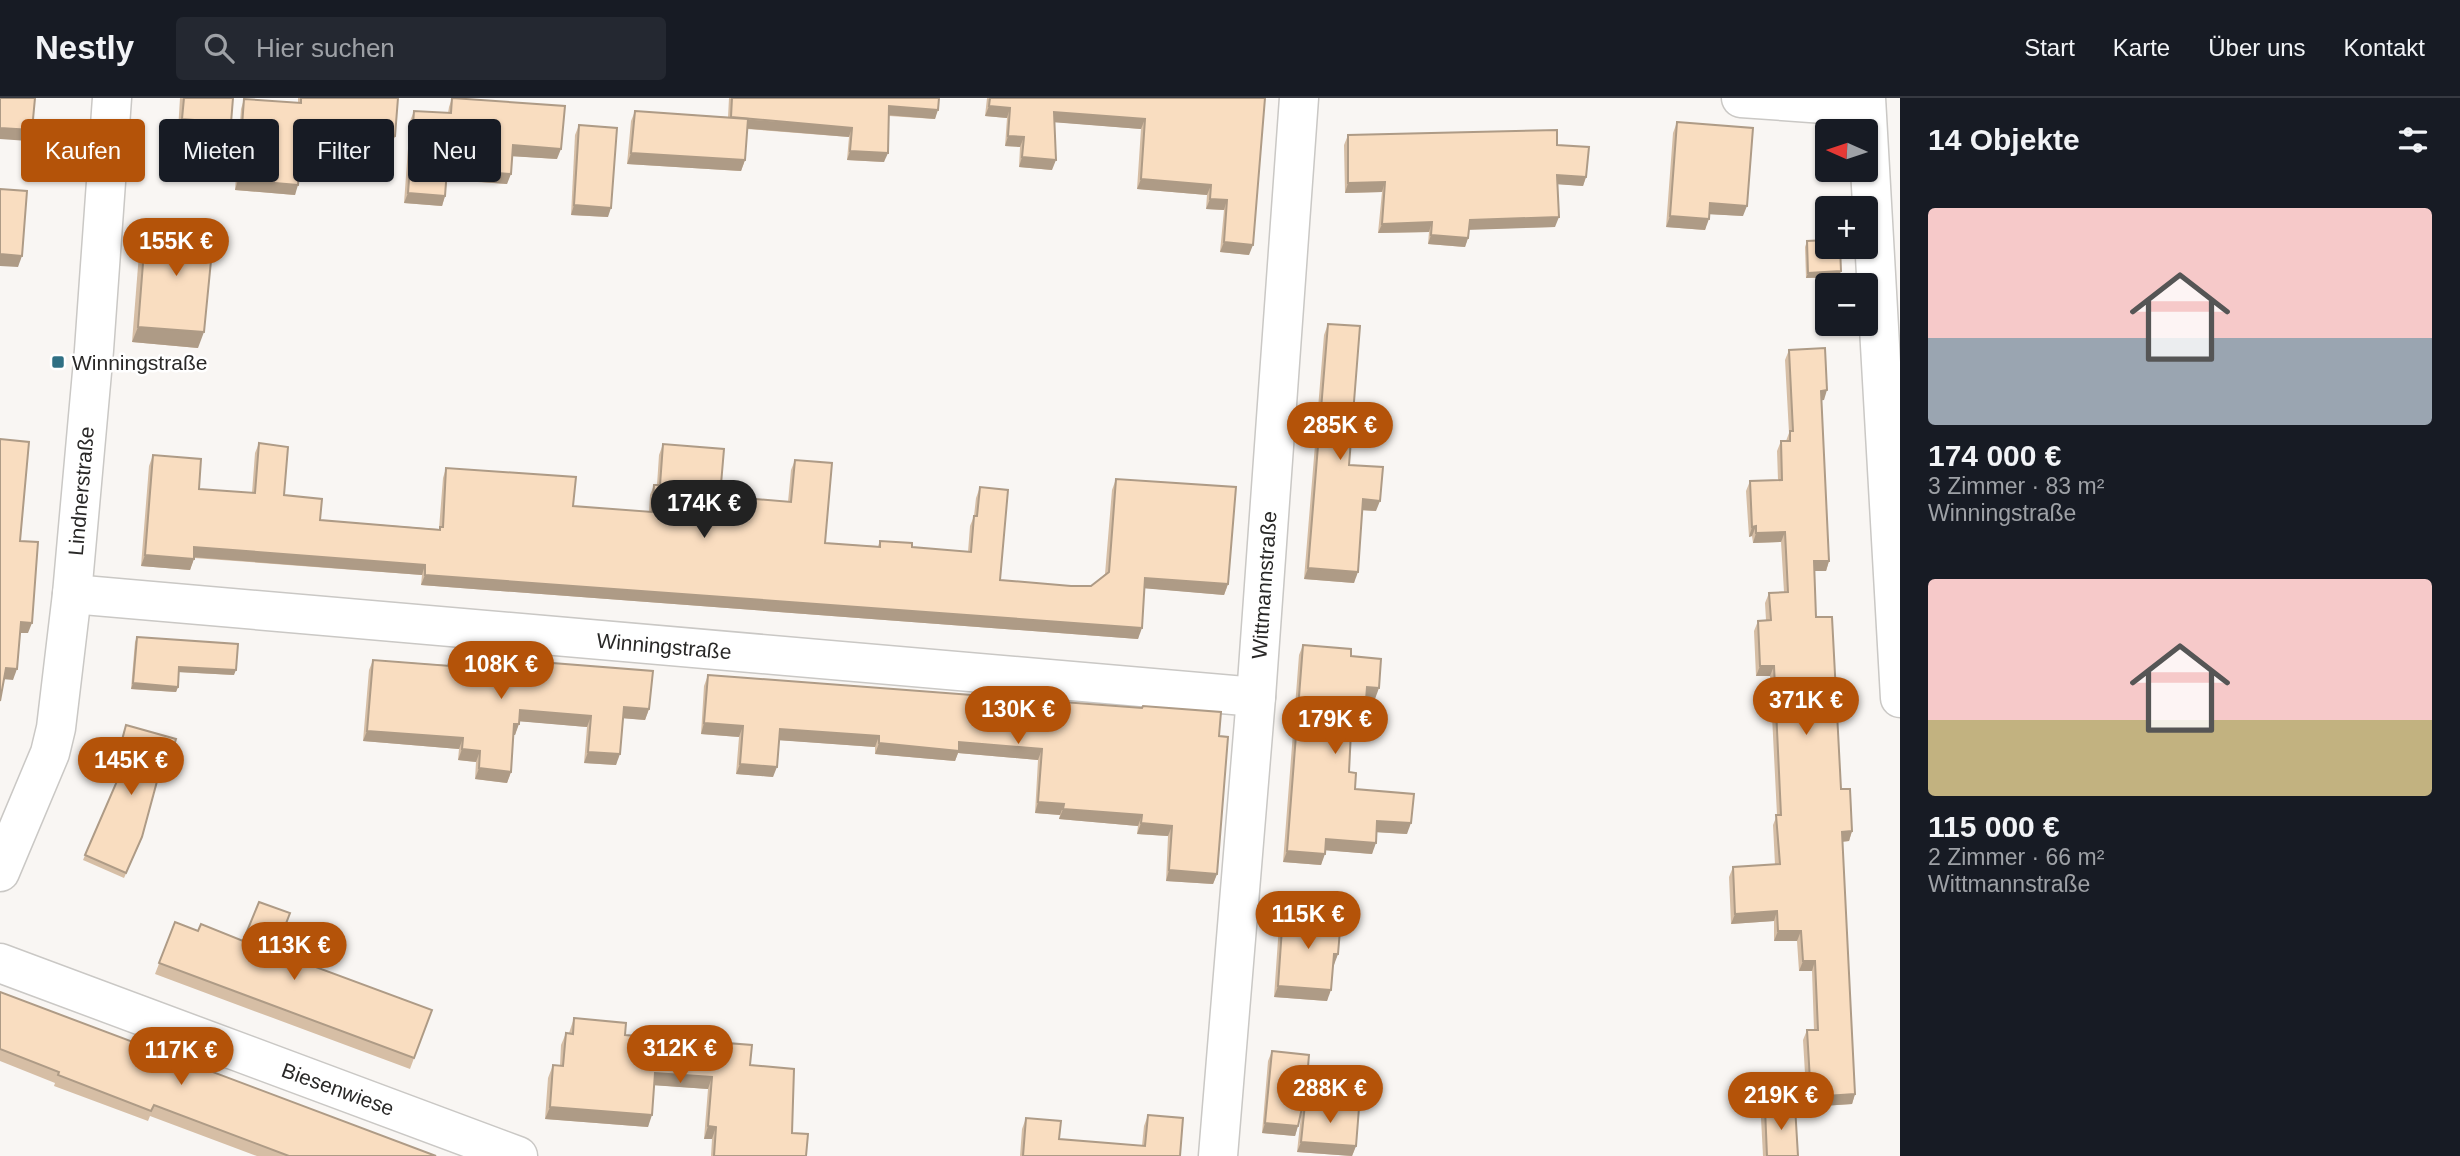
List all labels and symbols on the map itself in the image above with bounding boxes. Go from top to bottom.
north arrow [1815,119,1878,182]
pin: 155K € [119,218,233,278]
place label: Winningstraße [72,351,207,374]
marker: Winningstraße [50,354,66,370]
pin: 285K € [1283,402,1397,462]
street label: Lindnerstraße [64,425,98,557]
pin: 174K € [647,480,761,540]
street label: Wittmannstraße [1247,510,1281,660]
street label: Winningstraße [596,629,732,663]
pin: 108K € [444,642,558,701]
pin: 371K € [1749,678,1863,737]
pin: 130K € [961,686,1075,746]
pin: 179K € [1278,696,1392,756]
pin: 145K € [74,738,188,797]
pin: 115K € [1251,892,1365,951]
pin: 113K € [237,922,351,982]
pin: 312K € [623,1026,737,1085]
pin: 117K € [124,1028,238,1087]
street label: Biesenwiese [279,1058,397,1120]
pin: 288K € [1273,1066,1387,1125]
pin: 219K € [1724,1072,1838,1132]

